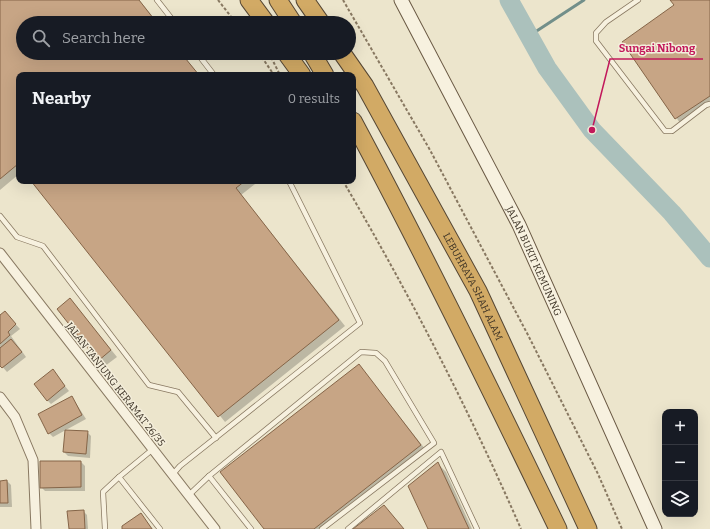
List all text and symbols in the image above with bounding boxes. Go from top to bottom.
search box [16,16,356,60]
icon: search [30,27,52,49]
text: Search here [62,29,145,47]
callout: Sungai Nibong [610,36,703,59]
text: Sungai Nibong [619,42,696,55]
text: Nearby [32,88,91,109]
text: 0 results [288,91,340,106]
street label: JALAN BUKIT KEMUNING [503,203,564,318]
street label: LEBUHRAYA SHAH ALAM [440,231,505,342]
street label: JALAN TANJUNG KERAMAT 26/35 [63,320,167,449]
map controls [662,409,698,517]
button: + [662,409,698,445]
button: − [662,445,698,481]
button: layers [662,481,698,517]

